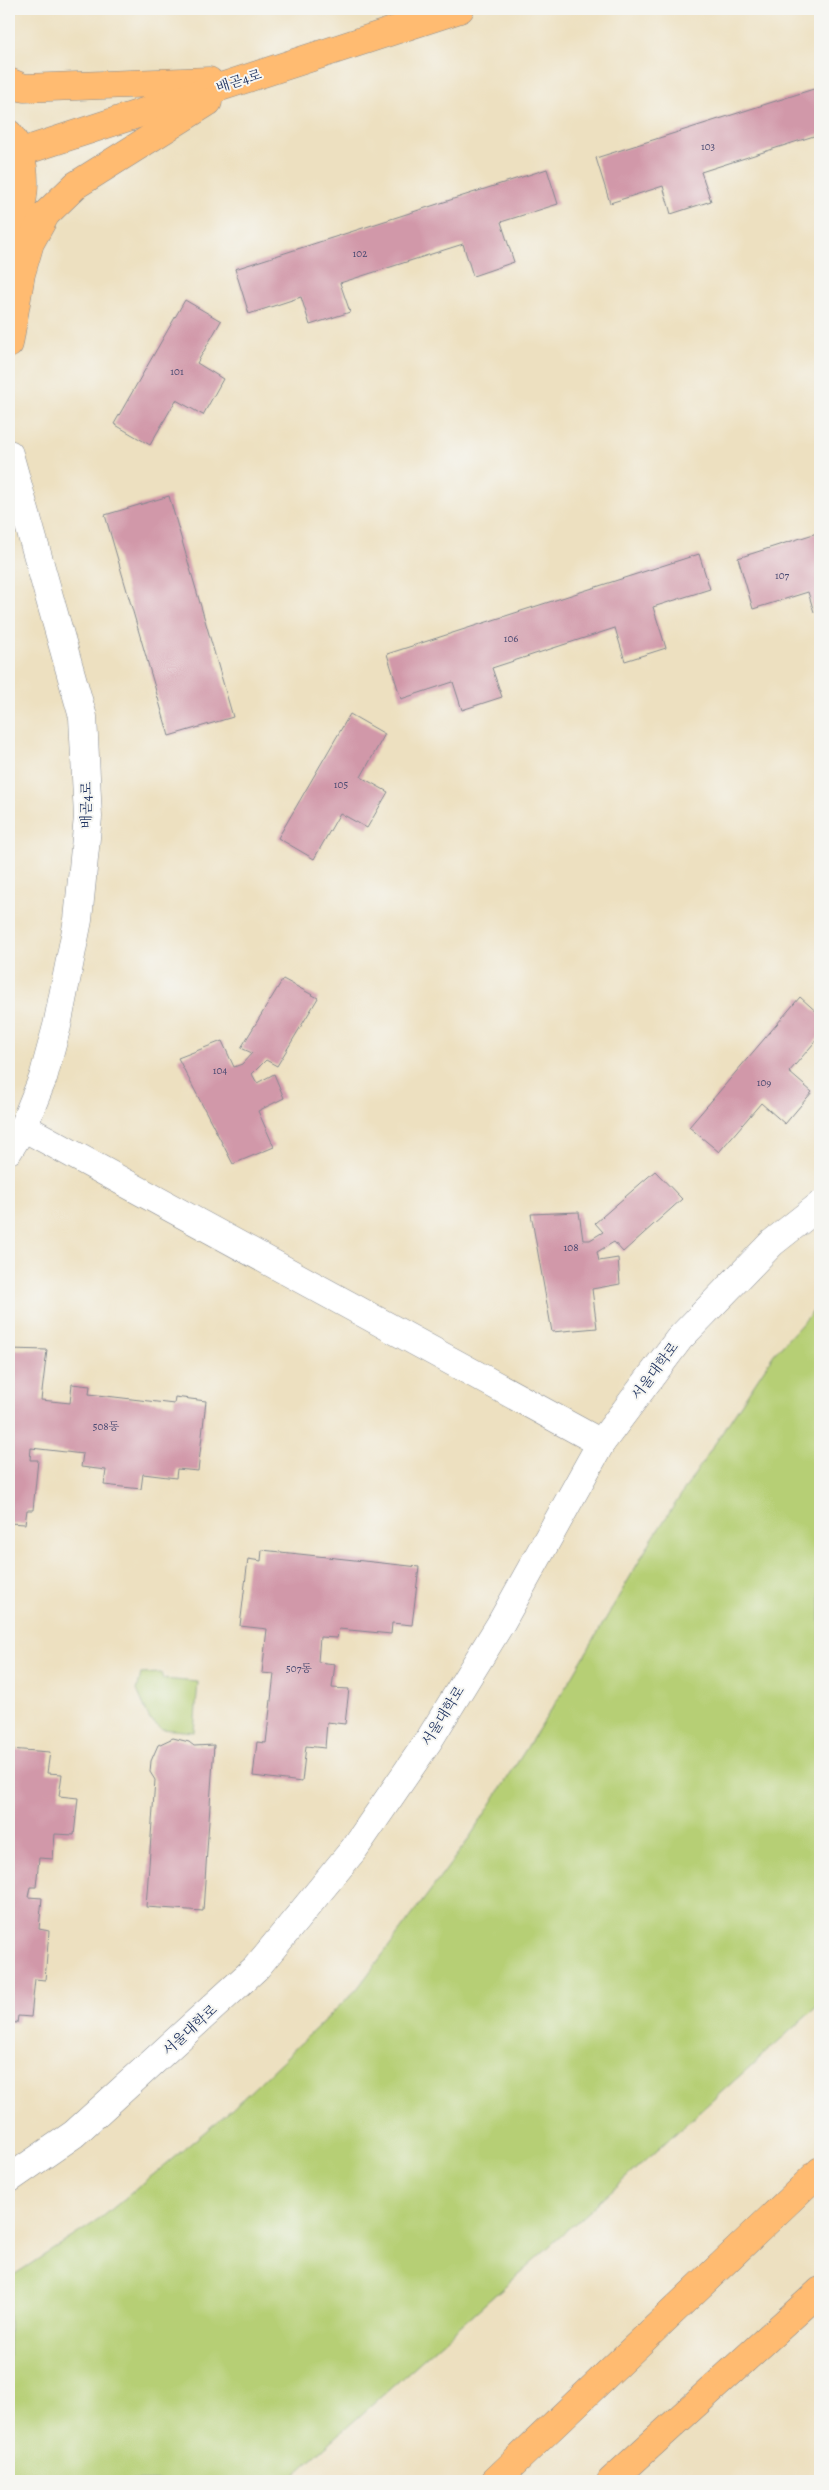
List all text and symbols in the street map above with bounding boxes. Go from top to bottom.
street label: 배곧4로 [214,65,265,97]
house number: 103 [701,139,715,154]
house number: 102 [353,246,367,261]
house number: 101 [170,364,184,379]
house number: 107 [775,568,789,583]
house number: 106 [504,631,518,646]
house number: 105 [334,777,348,792]
street label: 배곧4로 [77,781,96,828]
house number: 104 [213,1063,227,1078]
house number: 109 [757,1075,771,1090]
house number: 108 [564,1240,578,1255]
street label: 서울대학로 [627,1338,683,1404]
house number: 508동 [93,1419,120,1434]
house number: 507동 [286,1661,312,1676]
street label: 서울대학로 [417,1682,469,1750]
street label: 서울대학로 [159,2000,222,2060]

